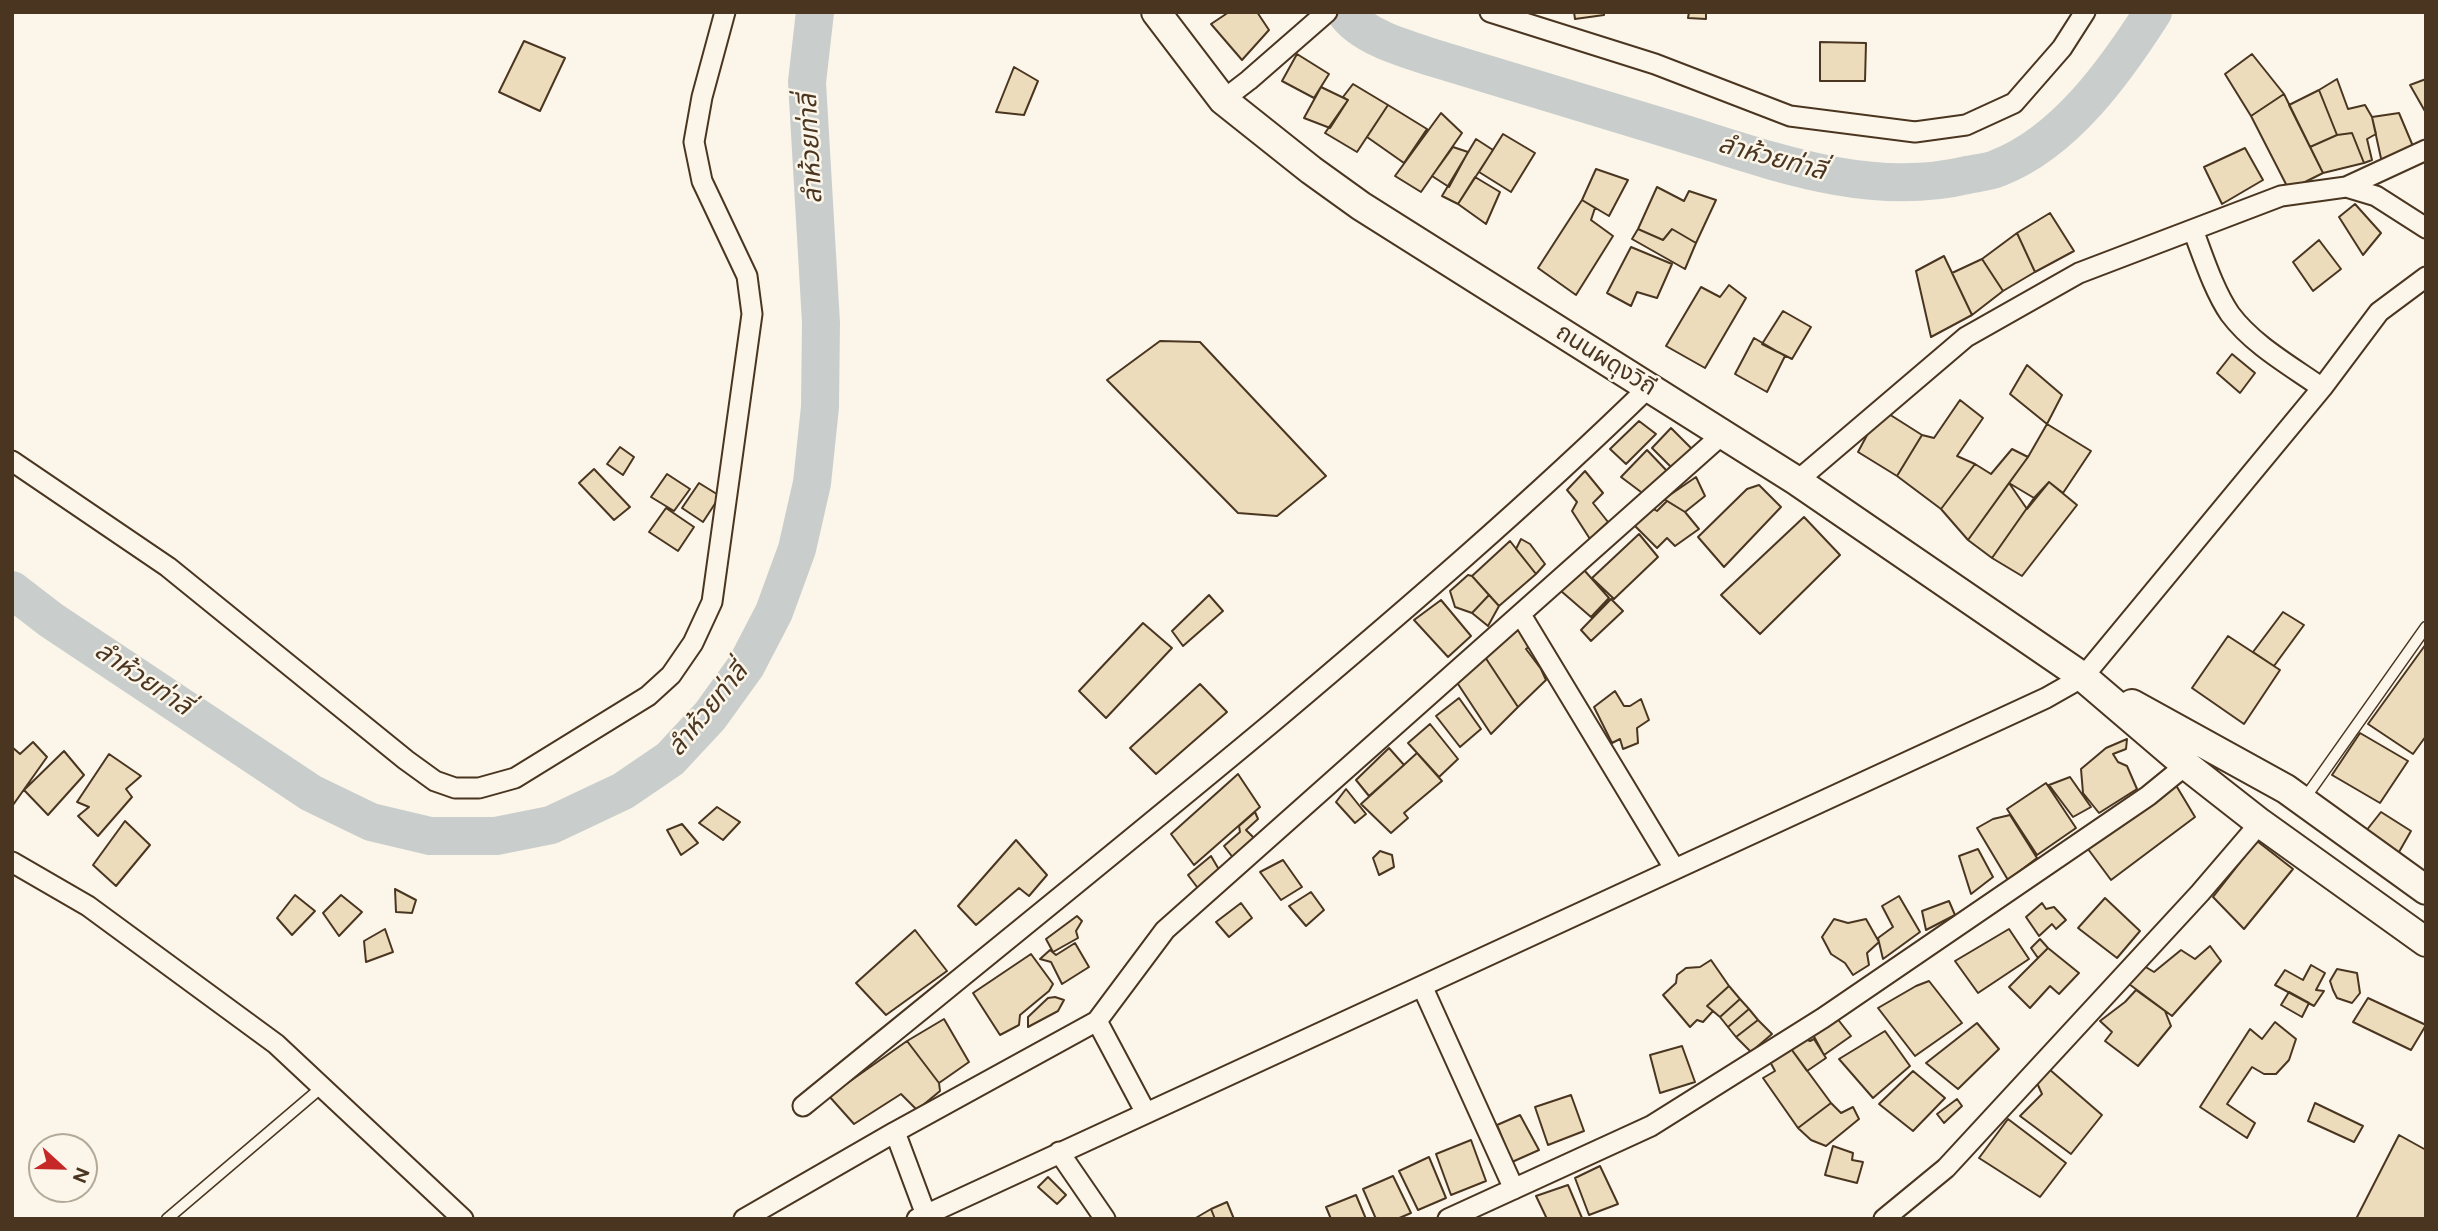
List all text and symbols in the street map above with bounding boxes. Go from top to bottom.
water label: ลำห้วยท่าลี่ [793,93,829,205]
water label: ลำห้วยท่าลี่ [1715,129,1829,187]
street label: ถนนผดุงวิถี [1550,318,1662,402]
water label: ลำห้วยท่าลี่ [89,635,197,723]
water label: ลำห้วยท่าลี่ [661,657,755,763]
north arrow [28,1133,98,1203]
text: N [68,1164,94,1186]

